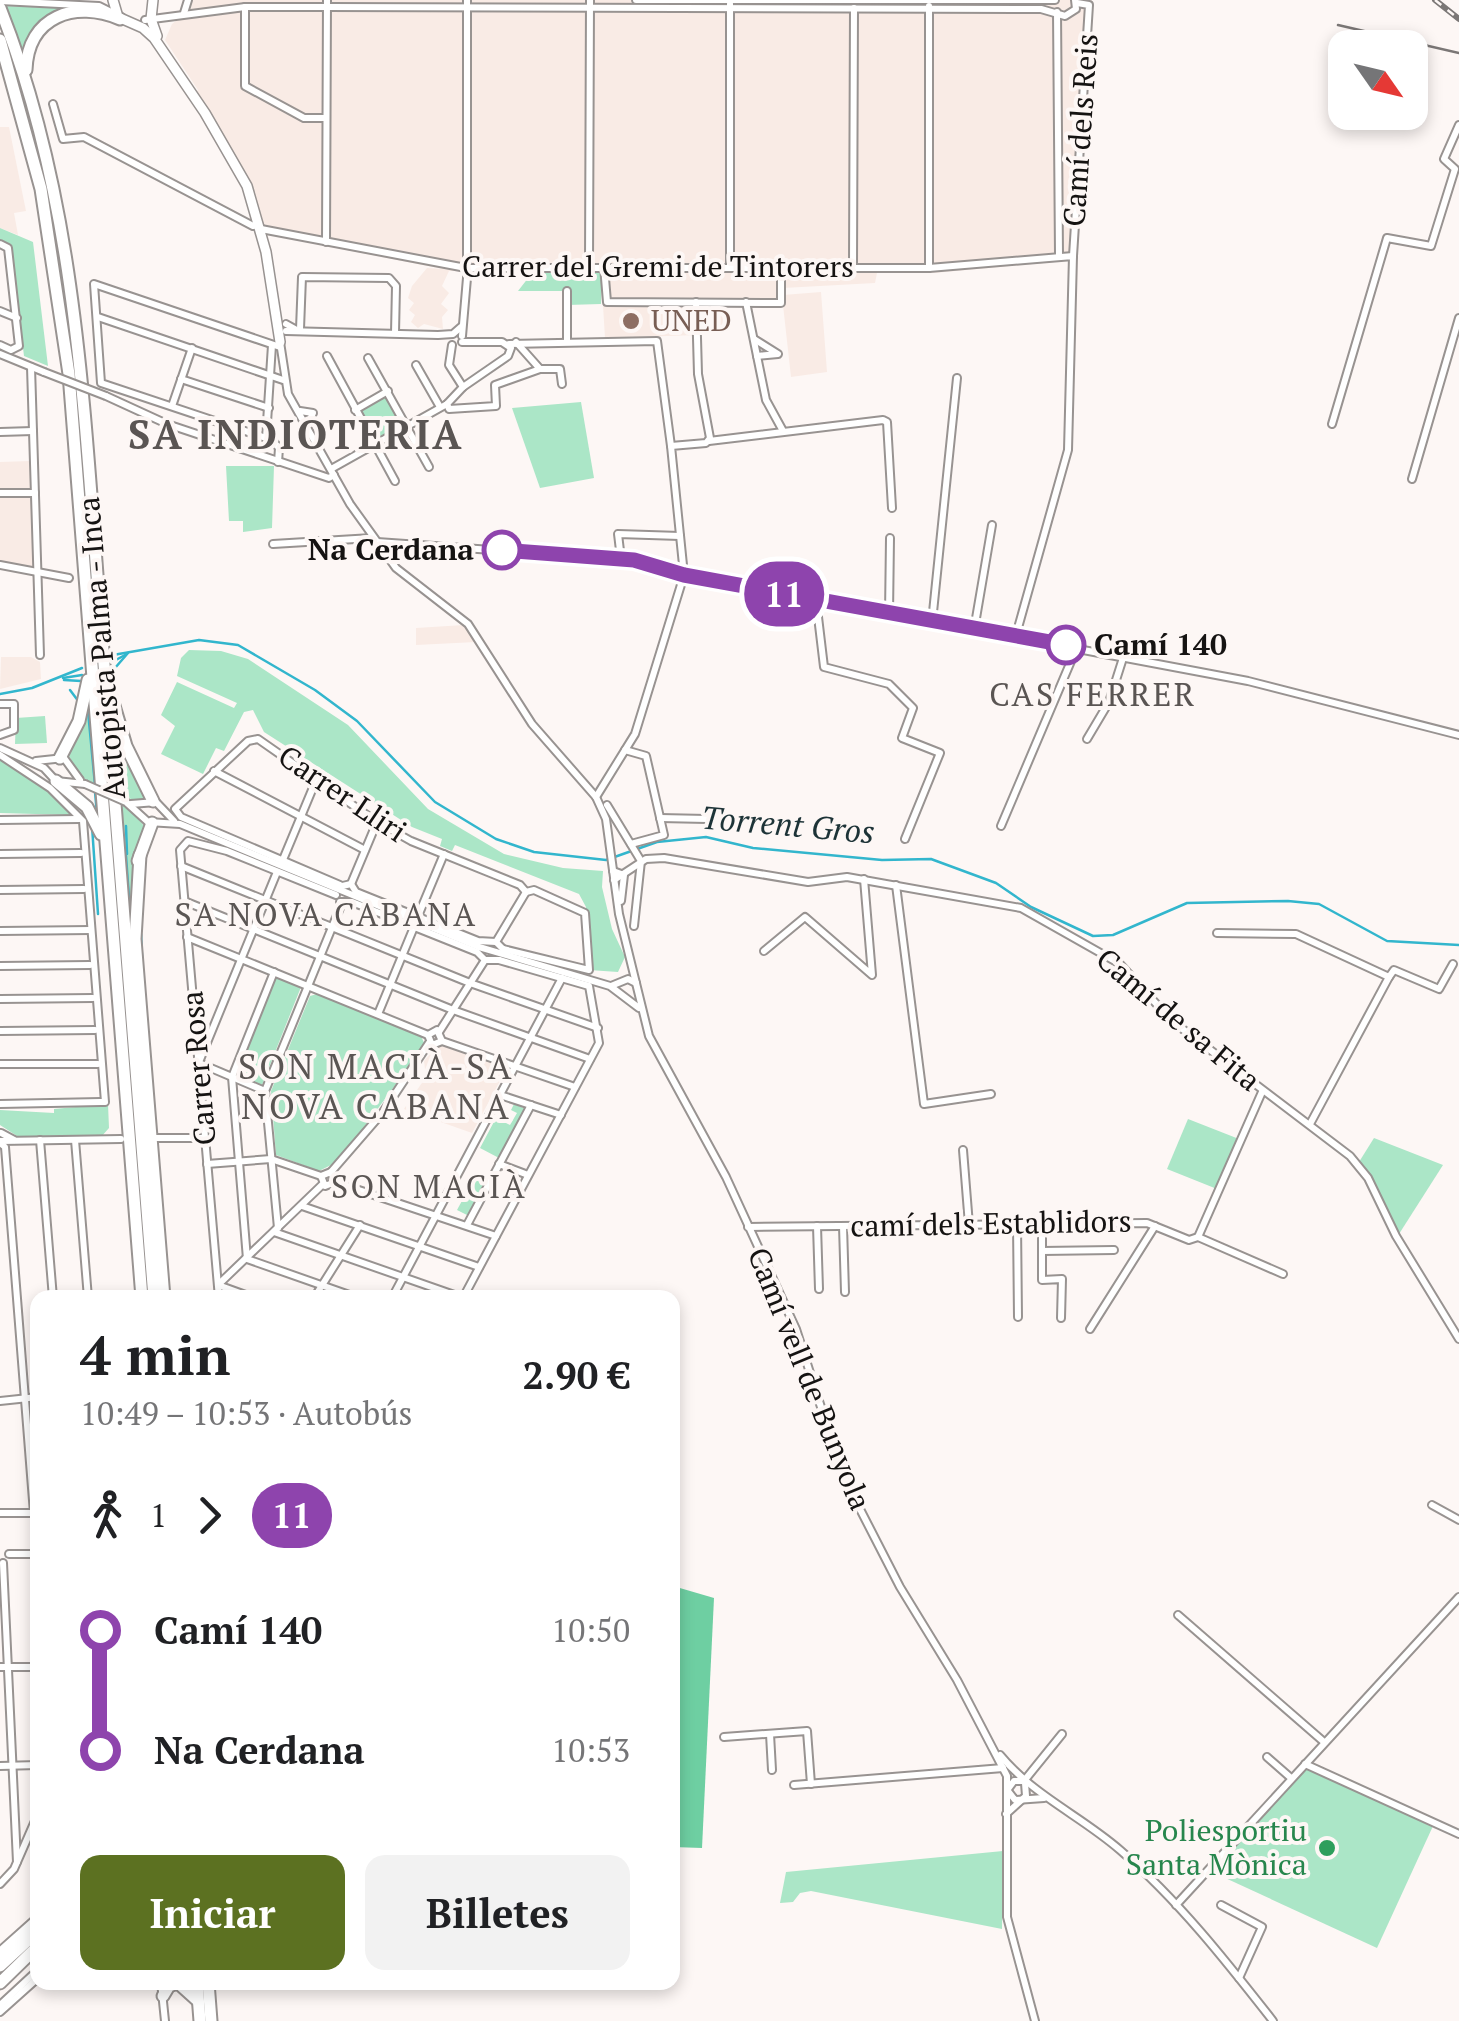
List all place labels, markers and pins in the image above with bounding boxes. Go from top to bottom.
place label: UNED [651,300,732,340]
marker: UNED [620,310,642,332]
place label: Na Cerdana [308,529,474,569]
marker: Na Cerdana [483,531,521,569]
place label: Camí 140 [1094,624,1227,664]
marker: Camí 140 [1047,626,1085,664]
place label: Poliesportiu Santa Mònica [1126,1810,1307,1884]
marker: Poliesportiu Santa Mònica [1316,1837,1338,1859]

